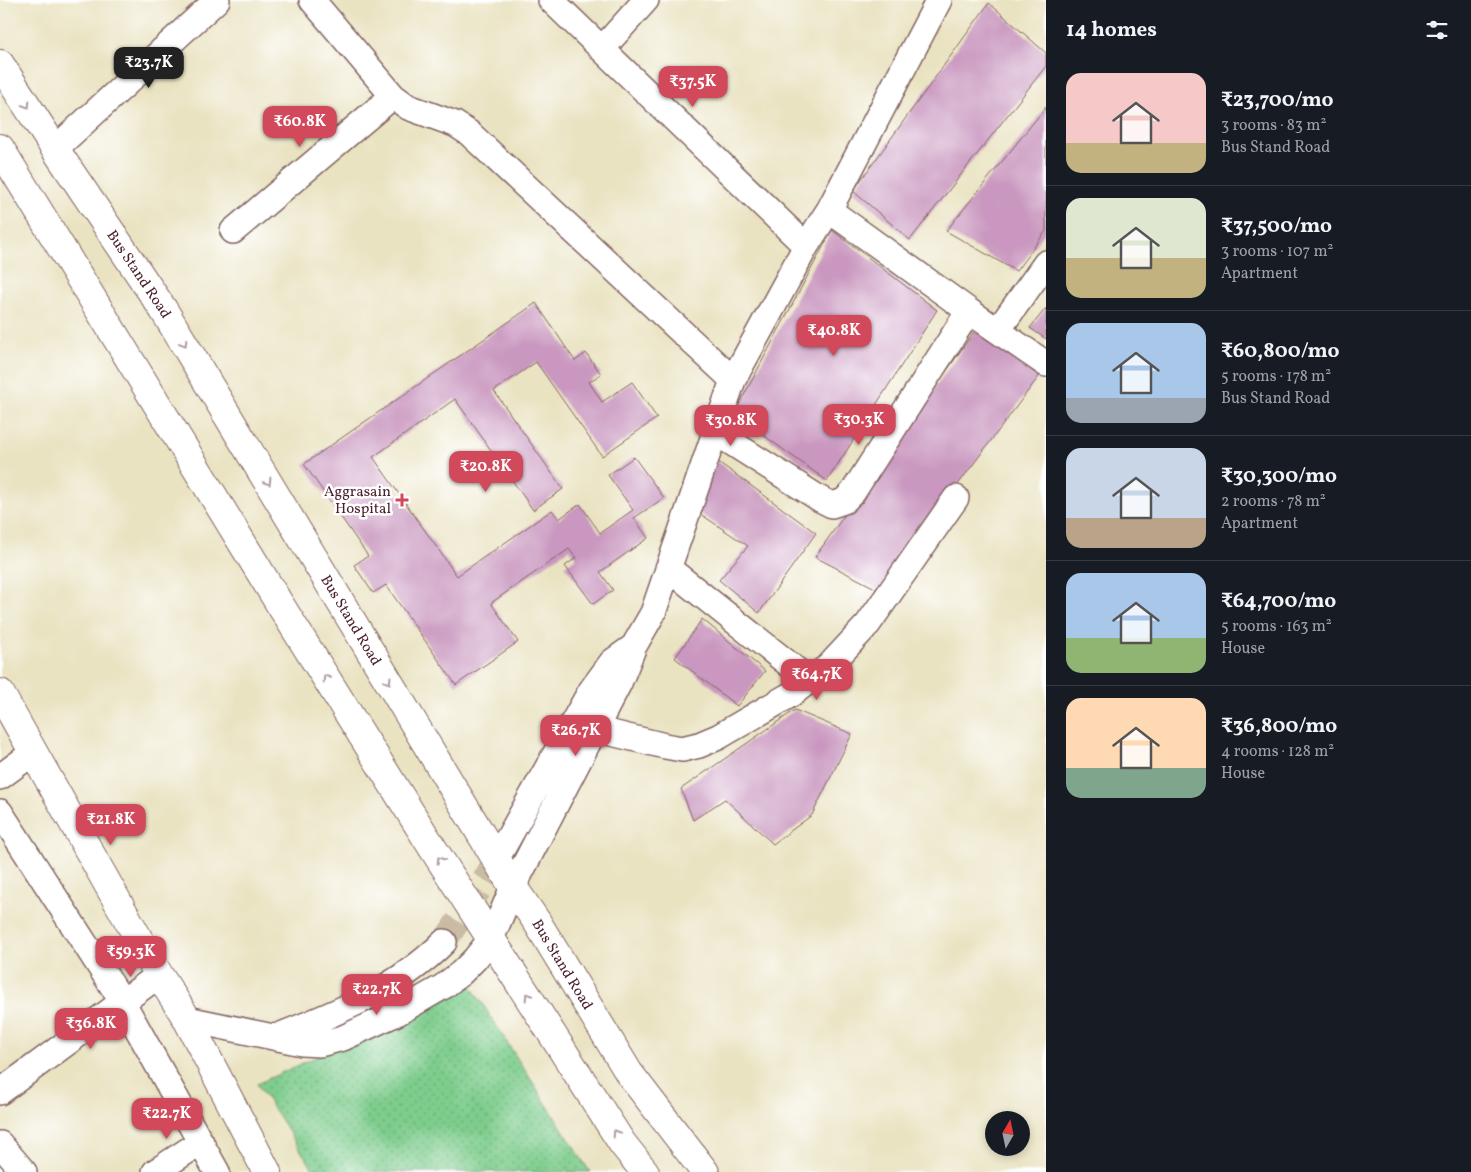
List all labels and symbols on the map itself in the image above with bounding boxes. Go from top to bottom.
pin: ₹23.7K [108,46,190,89]
pin: ₹37.5K [652,66,734,108]
one-way arrow [20,100,30,109]
pin: ₹60.8K [259,106,341,148]
street label: Bus Stand Road [101,226,175,323]
pin: ₹40.8K [793,314,875,357]
one-way arrow [177,337,187,346]
pin: ₹30.8K [690,404,772,447]
pin: ₹30.3K [818,404,900,446]
pin: ₹20.8K [445,450,527,493]
one-way arrow [261,476,271,485]
place label: Aggrasain Hospital [324,482,391,520]
marker: Aggrasain Hospital [395,493,409,507]
street label: Bus Stand Road [315,572,386,670]
pin: ₹64.7K [776,658,858,701]
one-way arrow [323,674,332,683]
one-way arrow [382,675,391,684]
pin: ₹26.7K [535,714,617,757]
pin: ₹21.8K [70,804,152,846]
one-way arrow [437,856,447,865]
street label: Bus Stand Road [526,916,597,1014]
pin: ₹59.3K [90,936,172,978]
pin: ₹22.7K [336,974,418,1016]
one-way arrow [525,993,534,1002]
pin: ₹36.8K [50,1008,132,1050]
pin: ₹22.7K [126,1098,208,1140]
north arrow [985,1111,1030,1156]
one-way arrow [613,1129,622,1139]

